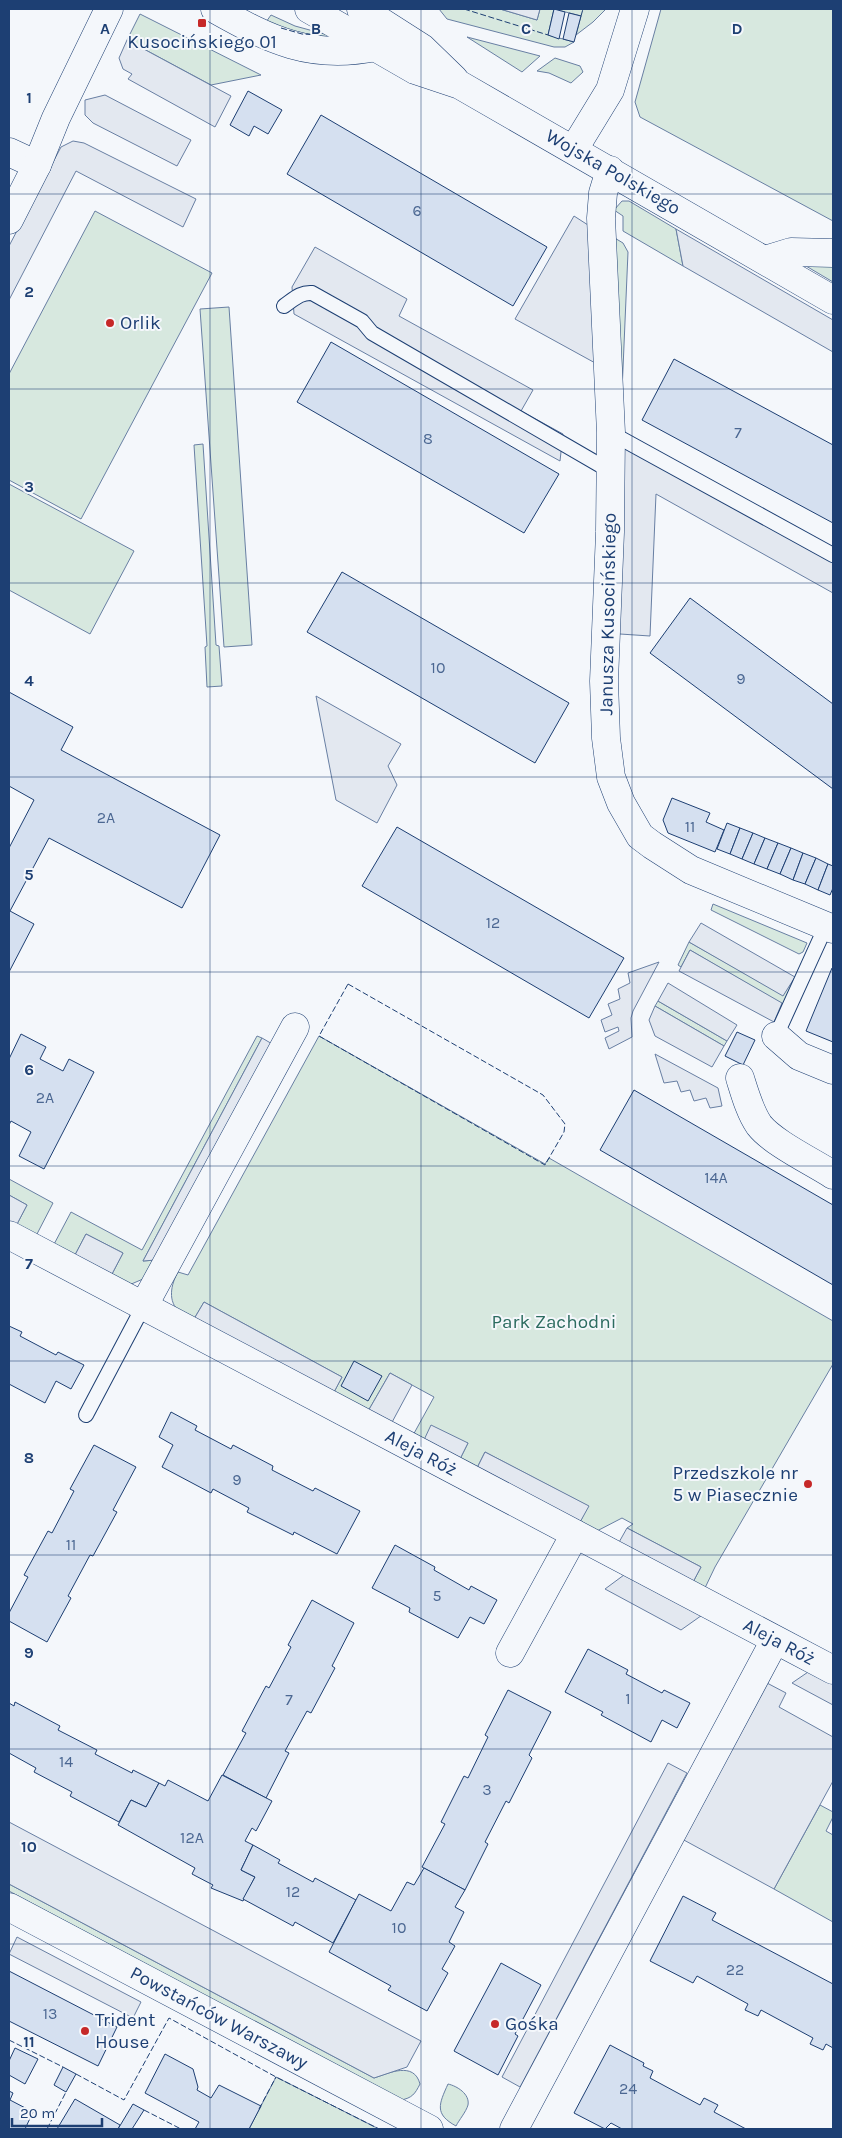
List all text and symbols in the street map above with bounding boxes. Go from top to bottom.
marker: Kusocińskiego 01 [196,17,208,29]
text: A [100,19,110,38]
text: B [311,19,321,38]
text: C [521,19,531,38]
text: D [732,19,743,38]
place label: Kusocińskiego 01 [127,31,277,53]
text: 1 [26,88,32,107]
street label: Wojska Polskiego [542,125,684,219]
house number: 6 [412,201,422,220]
text: 2 [24,282,34,301]
place label: Orlik [120,312,161,334]
marker: Orlik [104,317,116,329]
house number: 7 [734,423,742,442]
house number: 8 [423,429,433,448]
text: 3 [24,477,34,496]
street label: Janusza Kusocińskiego [595,513,621,715]
house number: 10 [431,658,445,677]
house number: 9 [736,669,746,688]
text: 4 [24,671,34,690]
house number: 2A [97,808,115,827]
house number: 11 [685,817,695,836]
text: 5 [24,865,34,884]
house number: 12 [486,913,500,932]
text: 6 [24,1060,34,1079]
house number: 2A [36,1088,54,1107]
house number: 14A [704,1168,728,1187]
text: 7 [25,1254,33,1273]
park label: Park Zachodni [492,1311,616,1333]
street label: Aleja Róż [381,1425,461,1481]
text: 8 [24,1448,34,1467]
place label: Przedszkole nr 5 w Piasecznie [672,1462,798,1506]
house number: 9 [232,1470,242,1489]
marker: Przedszkole nr 5 w Piasecznie [802,1478,814,1490]
house number: 11 [66,1535,76,1554]
house number: 5 [432,1586,442,1605]
street label: Aleja Róż [739,1614,819,1670]
text: 9 [24,1643,34,1662]
house number: 1 [625,1689,631,1708]
house number: 7 [285,1690,293,1709]
house number: 14 [59,1752,73,1771]
house number: 3 [482,1780,492,1799]
house number: 12A [180,1828,204,1847]
text: 10 [21,1837,37,1856]
house number: 12 [286,1882,300,1901]
house number: 10 [392,1918,406,1937]
house number: 22 [726,1960,744,1979]
street label: Powstańców Warszawy [126,1962,312,2074]
house number: 13 [43,2004,57,2023]
place label: Trident House [95,2009,155,2053]
place label: Gośka [505,2013,559,2035]
marker: Gośka [489,2018,501,2030]
marker: Trident House [79,2025,91,2037]
text: 11 [23,2032,35,2051]
house number: 24 [619,2079,637,2098]
scale bar [12,2096,102,2128]
text: 20 m [20,2104,55,2122]

